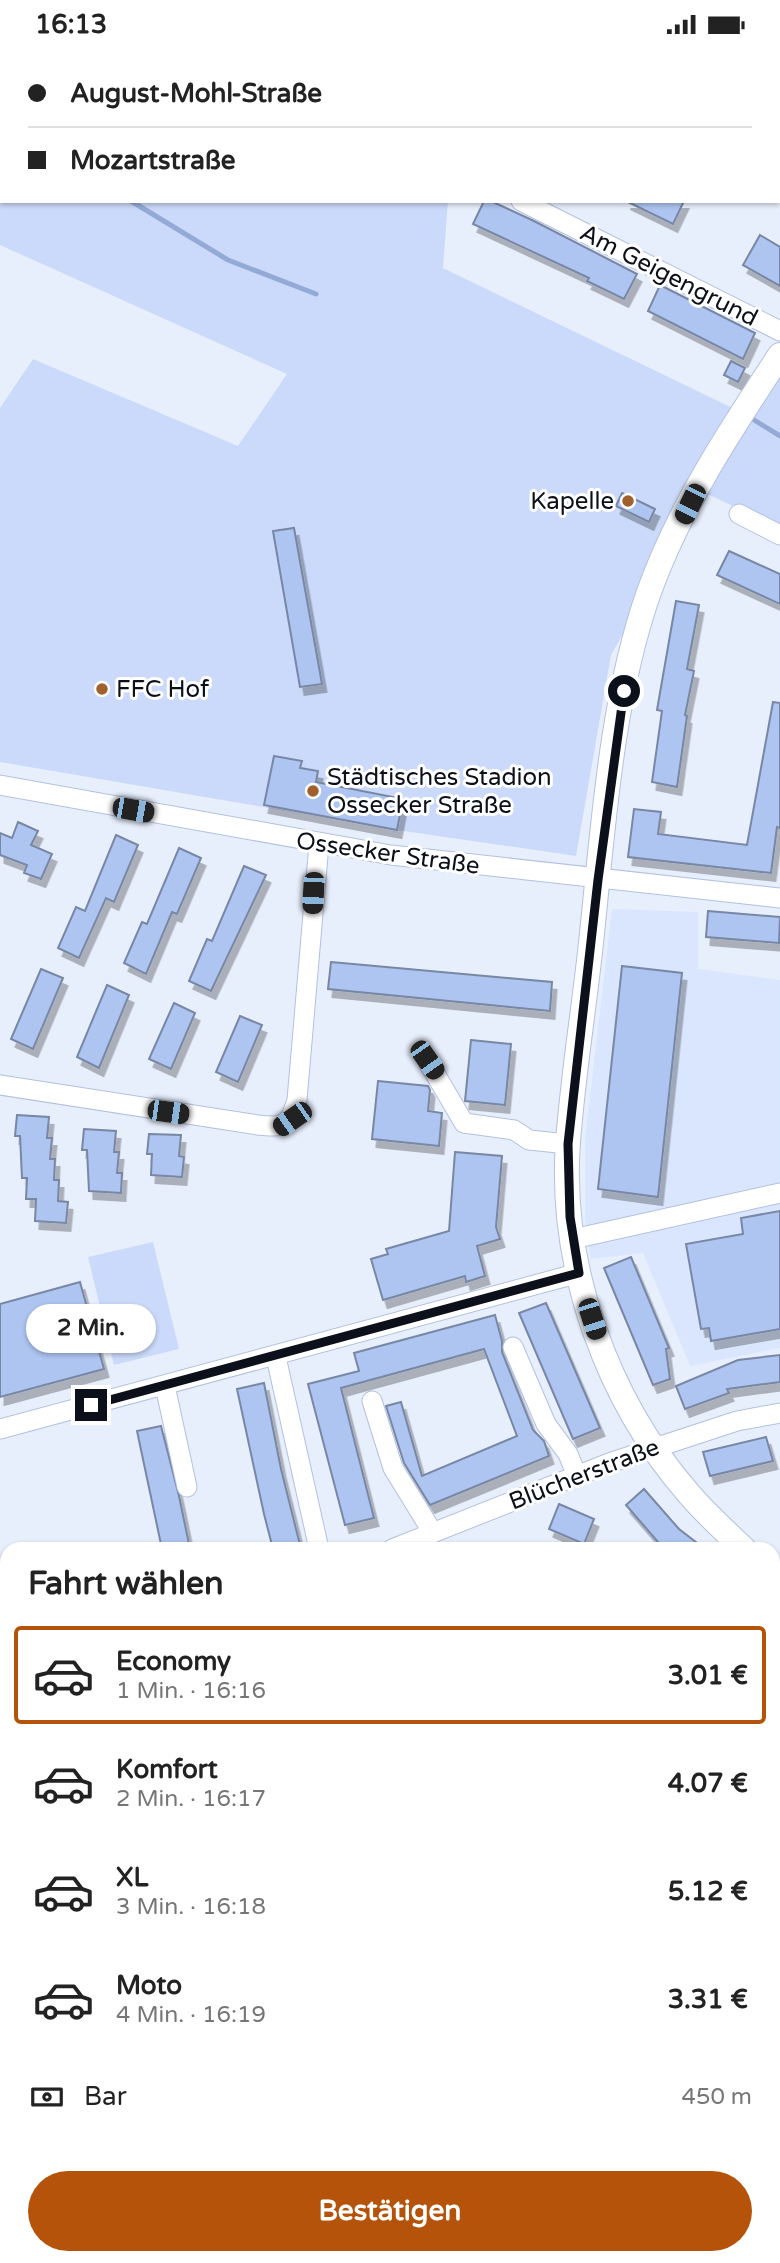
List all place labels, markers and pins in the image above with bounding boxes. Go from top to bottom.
place label: Kapelle [530,487,614,516]
marker: Kapelle [620,493,636,509]
place label: FFC Hof [116,675,210,704]
marker: FFC Hof [94,681,110,697]
place label: Städtisches Stadion Ossecker Straße [327,763,552,820]
marker: Städtisches Stadion Ossecker Straße [305,783,321,799]

